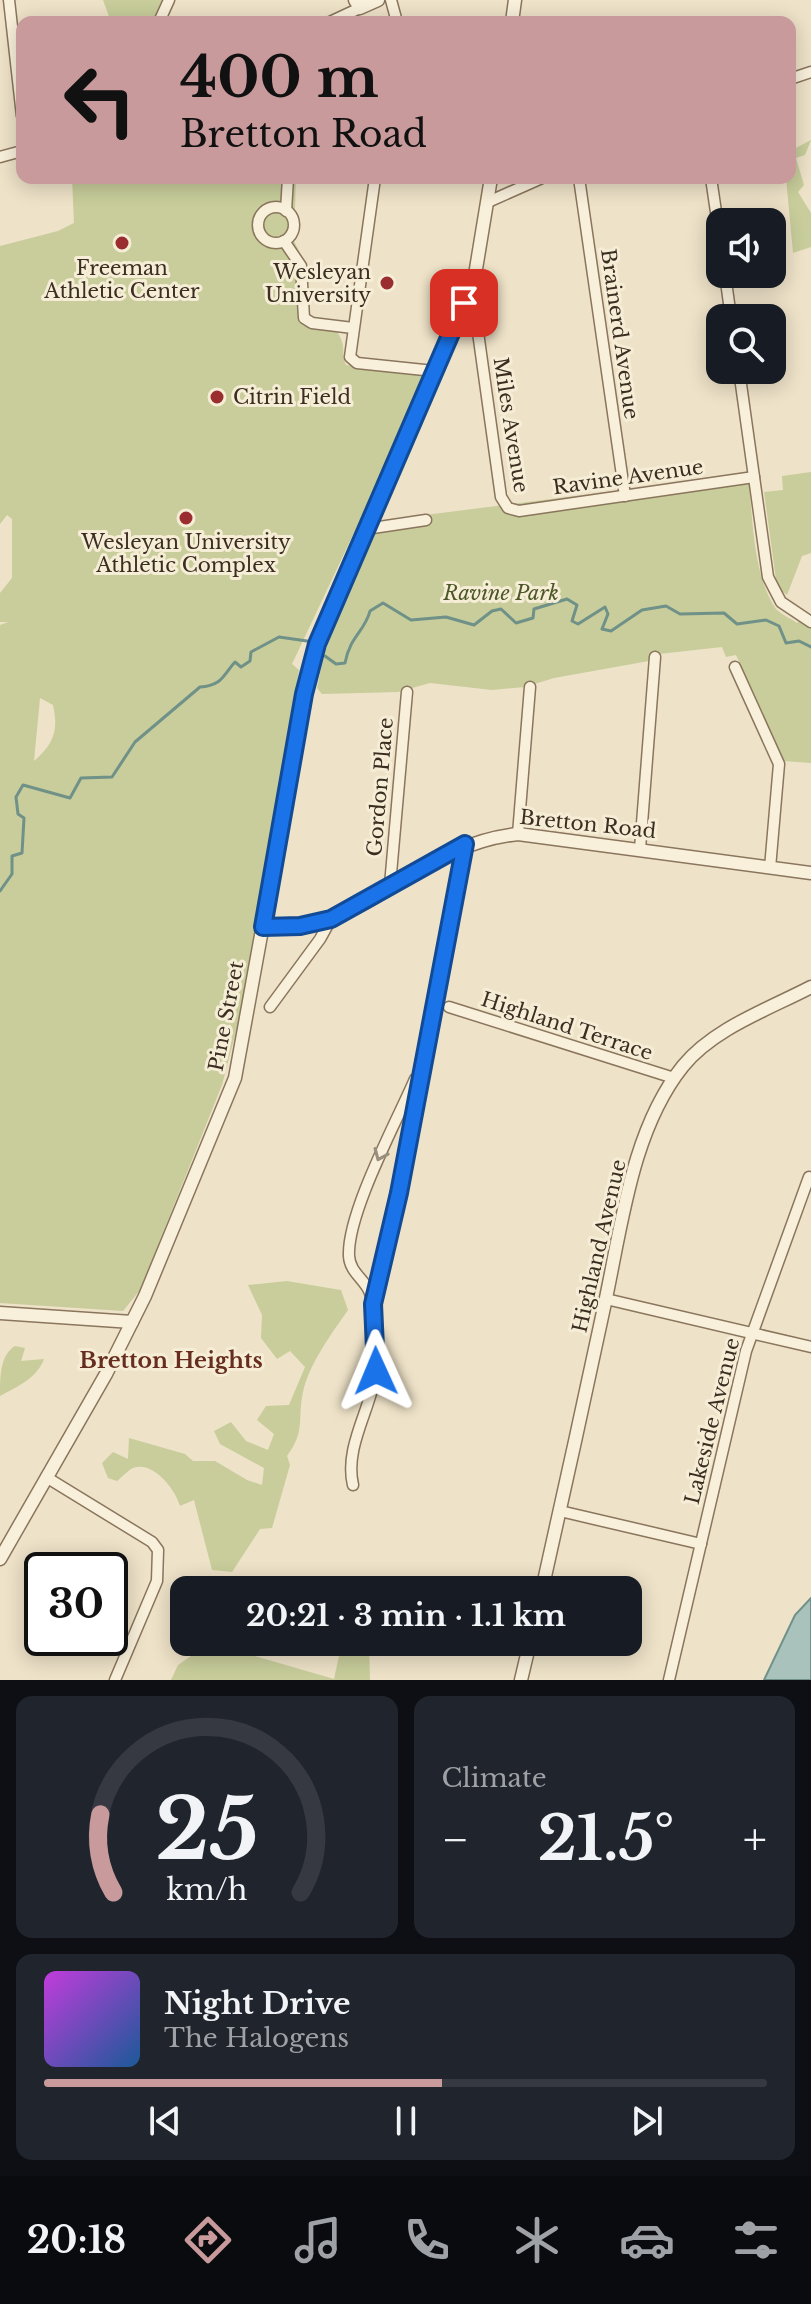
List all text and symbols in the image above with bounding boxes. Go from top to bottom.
text: 400 m [180,43,379,112]
icon: left [48,48,152,152]
text: Bretton Road [180,112,427,157]
map controls [706,208,786,384]
button: sound [706,208,786,288]
marker: Freeman Athletic Center [113,234,131,252]
street label: Brainerd Avenue [596,247,644,421]
place label: Freeman Athletic Center [43,256,200,303]
place label: Wesleyan University [265,260,371,307]
pin [430,269,498,337]
marker: Wesleyan University [378,274,396,292]
icon: arrive [442,281,486,325]
button: search [706,304,786,384]
street label: Miles Avenue [488,356,534,494]
place label: Citrin Field [233,385,351,409]
marker: Citrin Field [208,388,226,406]
street label: Ravine Avenue [551,455,705,499]
marker: Wesleyan University Athletic Complex [177,509,195,527]
place label: Wesleyan University Athletic Complex [80,530,291,577]
park label: Ravine Park [442,581,559,605]
street label: Gordon Place [362,717,398,857]
street label: Bretton Road [519,805,657,843]
street label: Pine Street [204,958,249,1073]
street label: Highland Terrace [478,987,656,1065]
one-way arrow [374,1147,390,1161]
street label: Highland Avenue [567,1157,631,1335]
position arrow [334,1329,418,1413]
street label: Lakeside Avenue [680,1335,744,1507]
district label: Bretton Heights [79,1347,263,1374]
speed limit sign: 30 [24,1552,128,1656]
text: 20:21 · 3 min · 1.1 km [246,1597,566,1634]
text: Climate [442,1762,547,1794]
text: 25 [155,1778,259,1881]
text: 21.5° [538,1802,674,1876]
text: − [442,1812,469,1867]
text: + [743,1812,767,1867]
text: km/h [166,1872,247,1908]
text: Night Drive [164,1985,350,2022]
text: The Halogens [164,2022,349,2054]
icon: previous [143,2099,187,2143]
icon: pause [384,2099,428,2143]
icon: next [625,2099,669,2143]
icon: directions [180,2212,236,2268]
icon: music [290,2212,346,2268]
icon: phone [399,2212,455,2268]
icon: climate [509,2212,565,2268]
icon: car [619,2212,675,2268]
icon: filters [728,2212,784,2268]
text: 20:18 [27,2218,126,2263]

